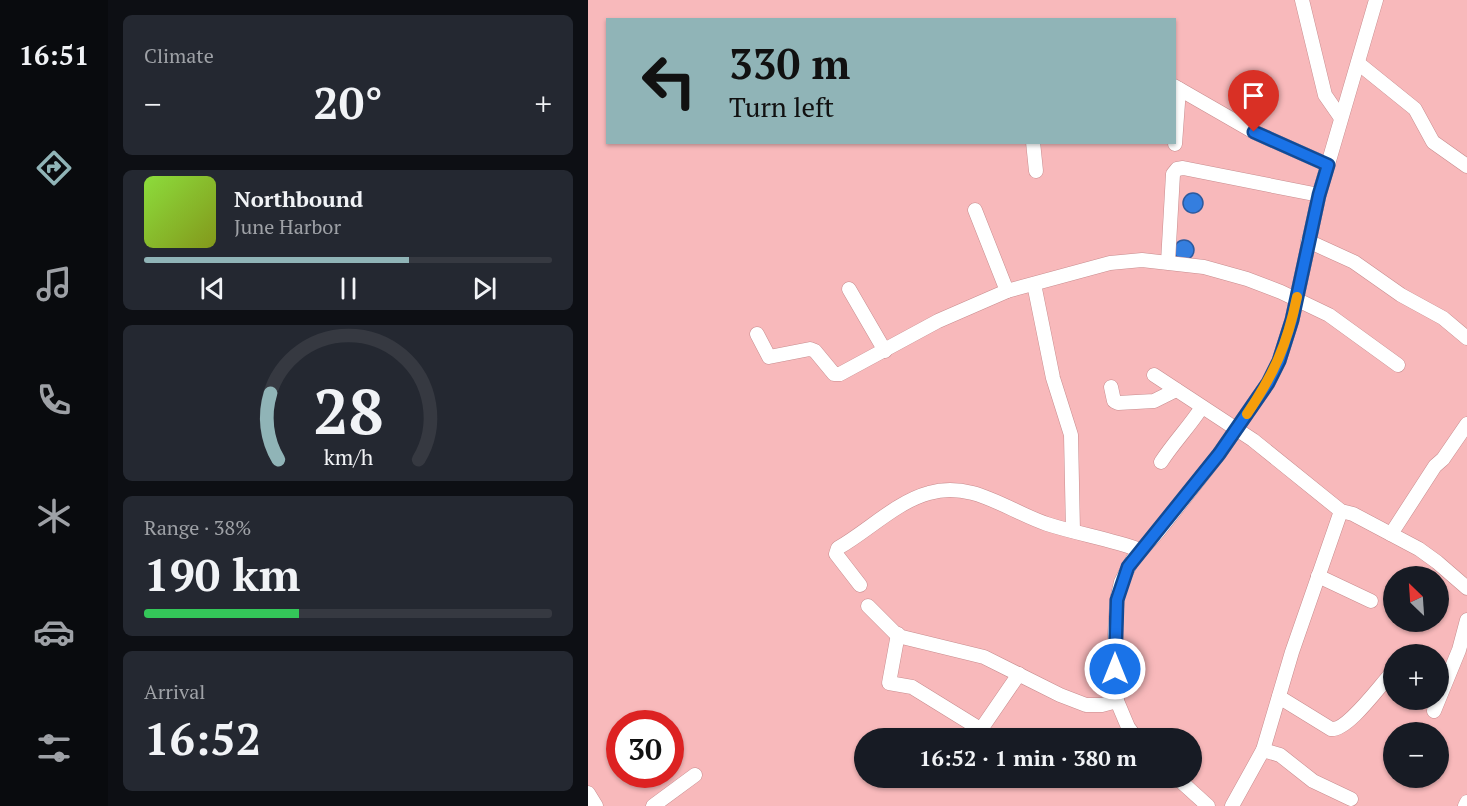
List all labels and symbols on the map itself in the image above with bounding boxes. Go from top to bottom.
pin [1228,70,1279,132]
north arrow [1383,566,1449,632]
position arrow [1083,637,1147,701]
speed limit sign: 30 [606,710,684,788]

